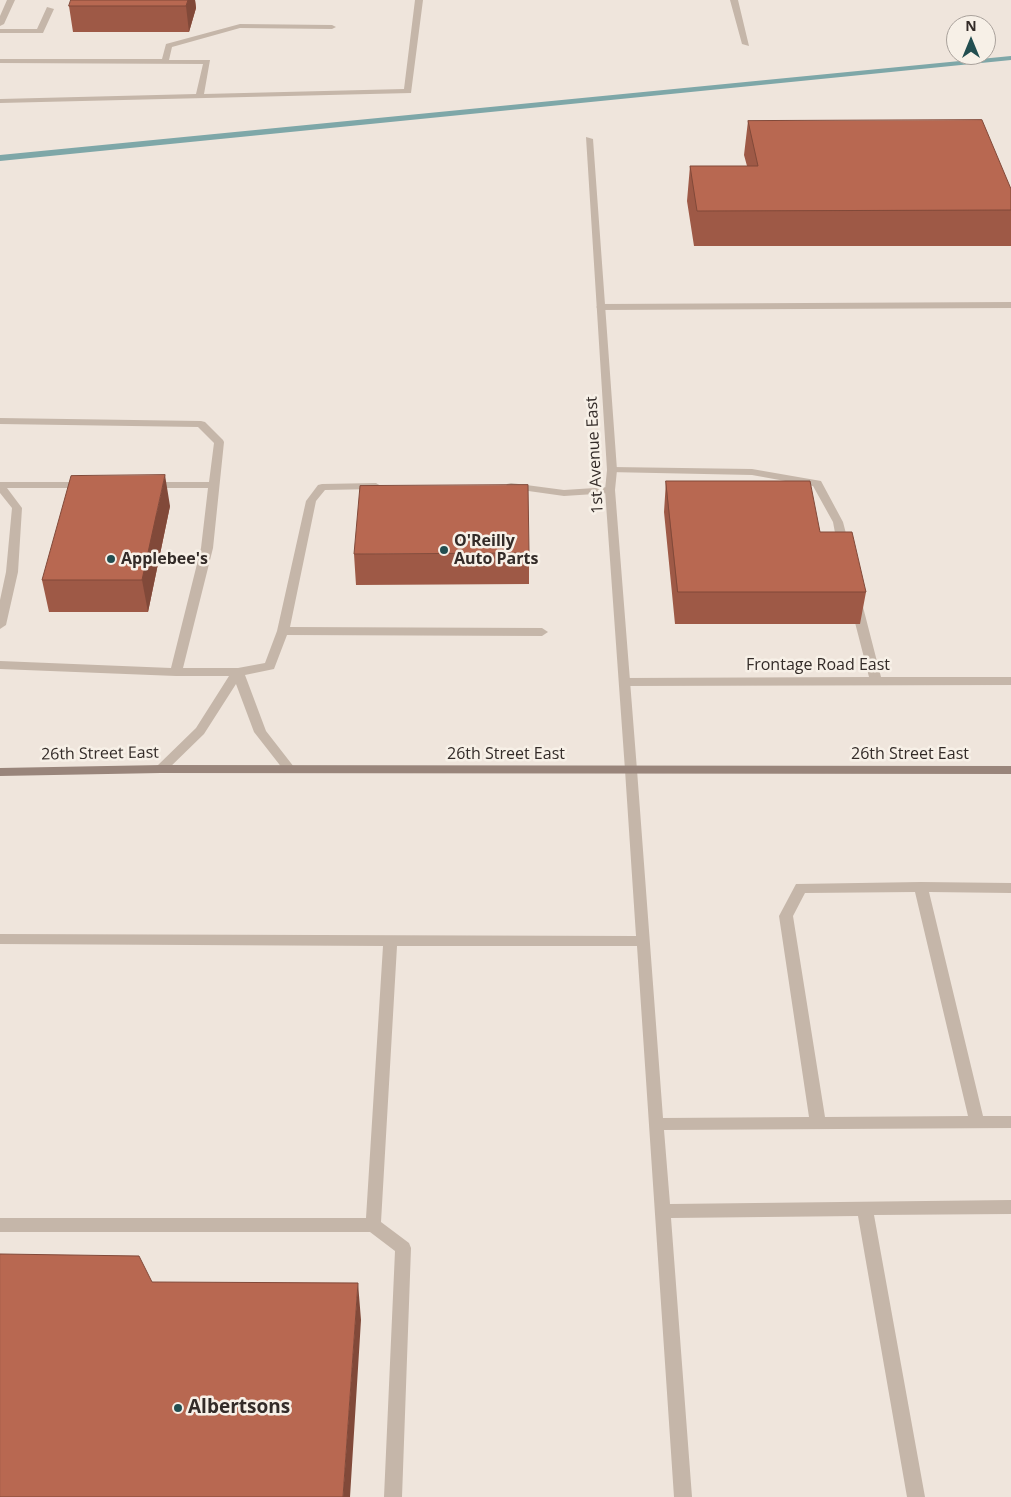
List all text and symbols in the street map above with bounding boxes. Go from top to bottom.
north arrow [946,15,996,65]
text: N [965,16,977,35]
street label: 1st Avenue East [582,396,608,514]
place label: O'Reilly Auto Parts [454,531,538,569]
marker: O'Reilly Auto Parts [438,544,450,556]
place label: Applebee's [121,549,208,569]
marker: Applebee's [105,553,117,565]
street label: Frontage Road East [746,655,890,675]
street label: 26th Street East [41,743,159,765]
street label: 26th Street East [447,744,565,764]
street label: 26th Street East [851,744,969,764]
place label: Albertsons [188,1397,290,1419]
marker: Albertsons [172,1402,184,1414]

